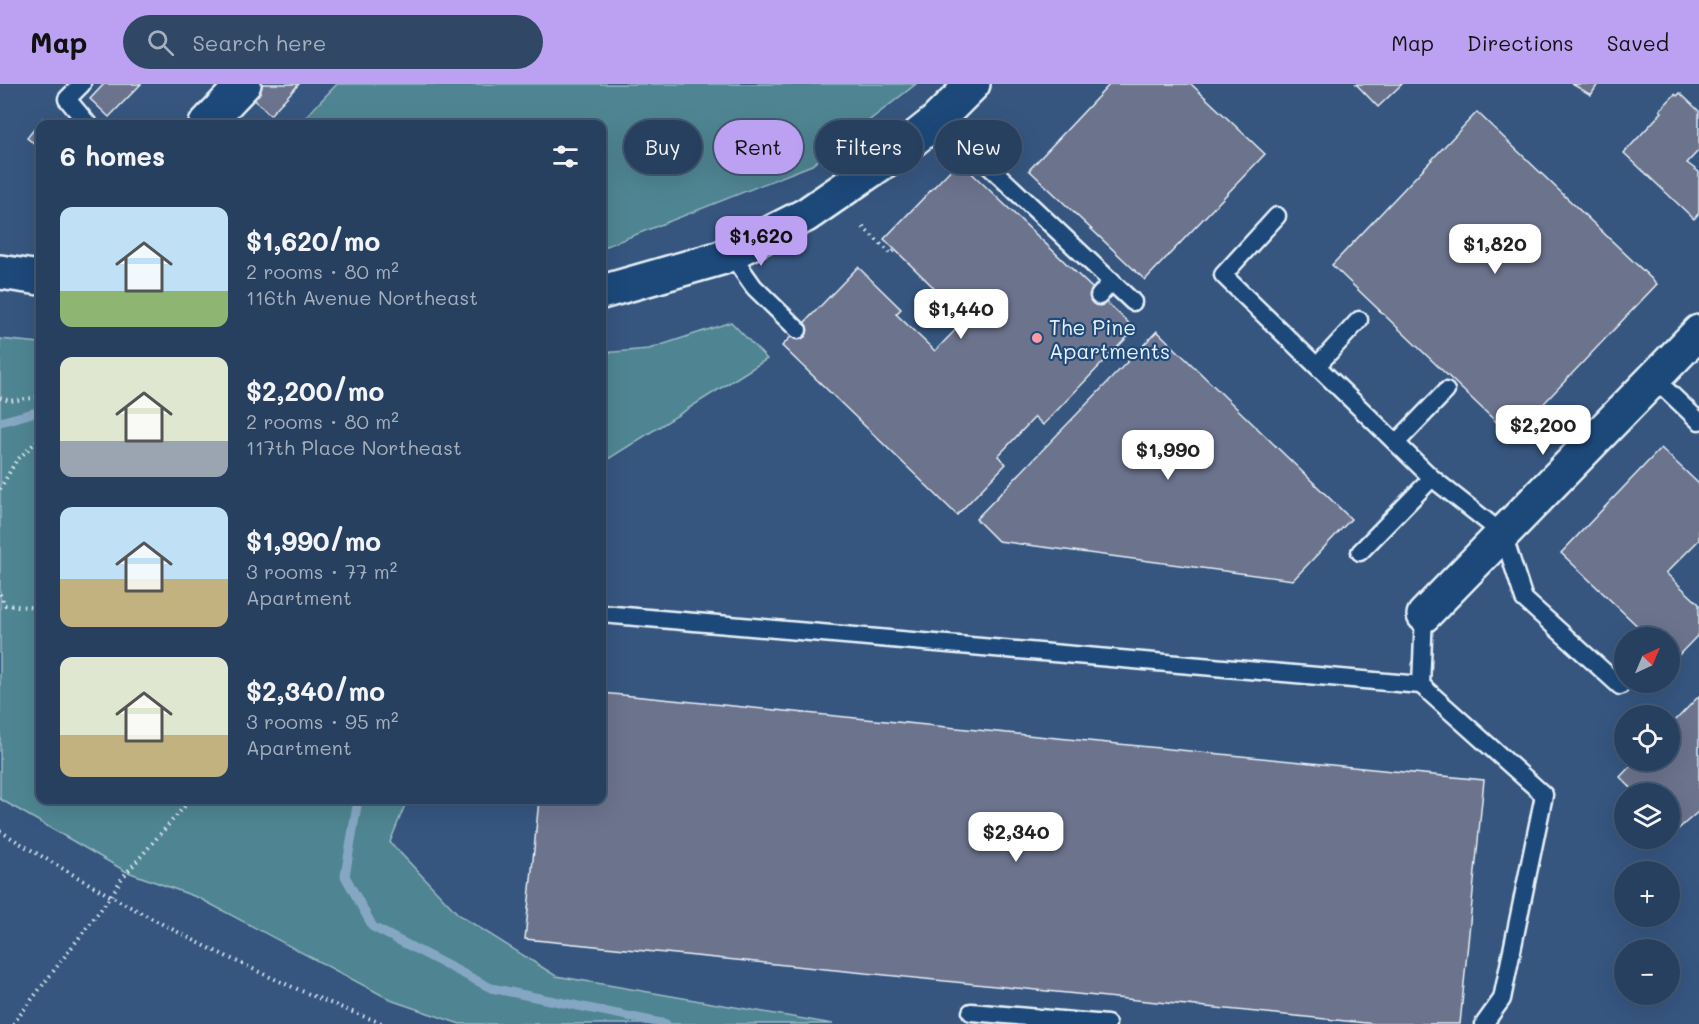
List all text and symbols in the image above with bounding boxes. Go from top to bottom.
search box [123,15,543,69]
text: Map [30,24,87,60]
icon: search [144,26,177,59]
text: Search here [192,28,326,57]
text: Map [1391,29,1434,56]
text: Directions [1467,29,1574,56]
text: Saved [1607,29,1669,56]
chip: Buy [624,120,702,174]
chip: Rent [714,120,803,174]
chip: Filters [815,120,923,174]
chip: New [935,120,1022,174]
text: 6 homes [60,139,165,173]
icon: filters [549,140,582,173]
pin: $1,620 [712,216,810,267]
text: $1,620 [729,222,793,248]
text: $1,620/mo [246,224,380,258]
pin: $1,820 [1446,224,1544,275]
text: $1,820 [1463,230,1527,256]
icon: home [108,231,180,303]
text: 2 rooms · 80 m² [246,258,399,284]
text: 116th Avenue Northeast [246,284,478,310]
pin: $1,440 [912,289,1010,340]
text: $1,440 [928,295,994,321]
place label: The Pine Apartments [1049,313,1170,364]
marker: The Pine Apartments [1030,331,1044,345]
text: $2,200/mo [246,374,384,408]
icon: home [108,381,180,453]
pin: $2,200 [1494,405,1592,456]
text: 2 rooms · 80 m² [246,408,399,434]
text: $2,200 [1510,411,1576,437]
pin: $1,990 [1119,430,1217,481]
text: 117th Place Northeast [246,434,462,460]
text: $1,990 [1136,436,1200,462]
text: $1,990/mo [246,524,381,558]
icon: home [108,531,180,603]
text: 3 rooms · 77 m² [246,558,397,584]
text: Apartment [246,584,352,610]
north arrow [1614,627,1680,693]
map controls [1614,627,1680,1005]
text: $2,340/mo [246,674,385,708]
icon: home [108,681,180,753]
button: locate [1614,705,1680,771]
text: 3 rooms · 95 m² [246,708,398,734]
text: Apartment [246,734,352,760]
button: layers [1614,783,1680,849]
pin: $2,340 [967,812,1065,863]
text: $2,340 [982,818,1050,844]
button: + [1614,861,1680,927]
button: − [1614,939,1680,1005]

